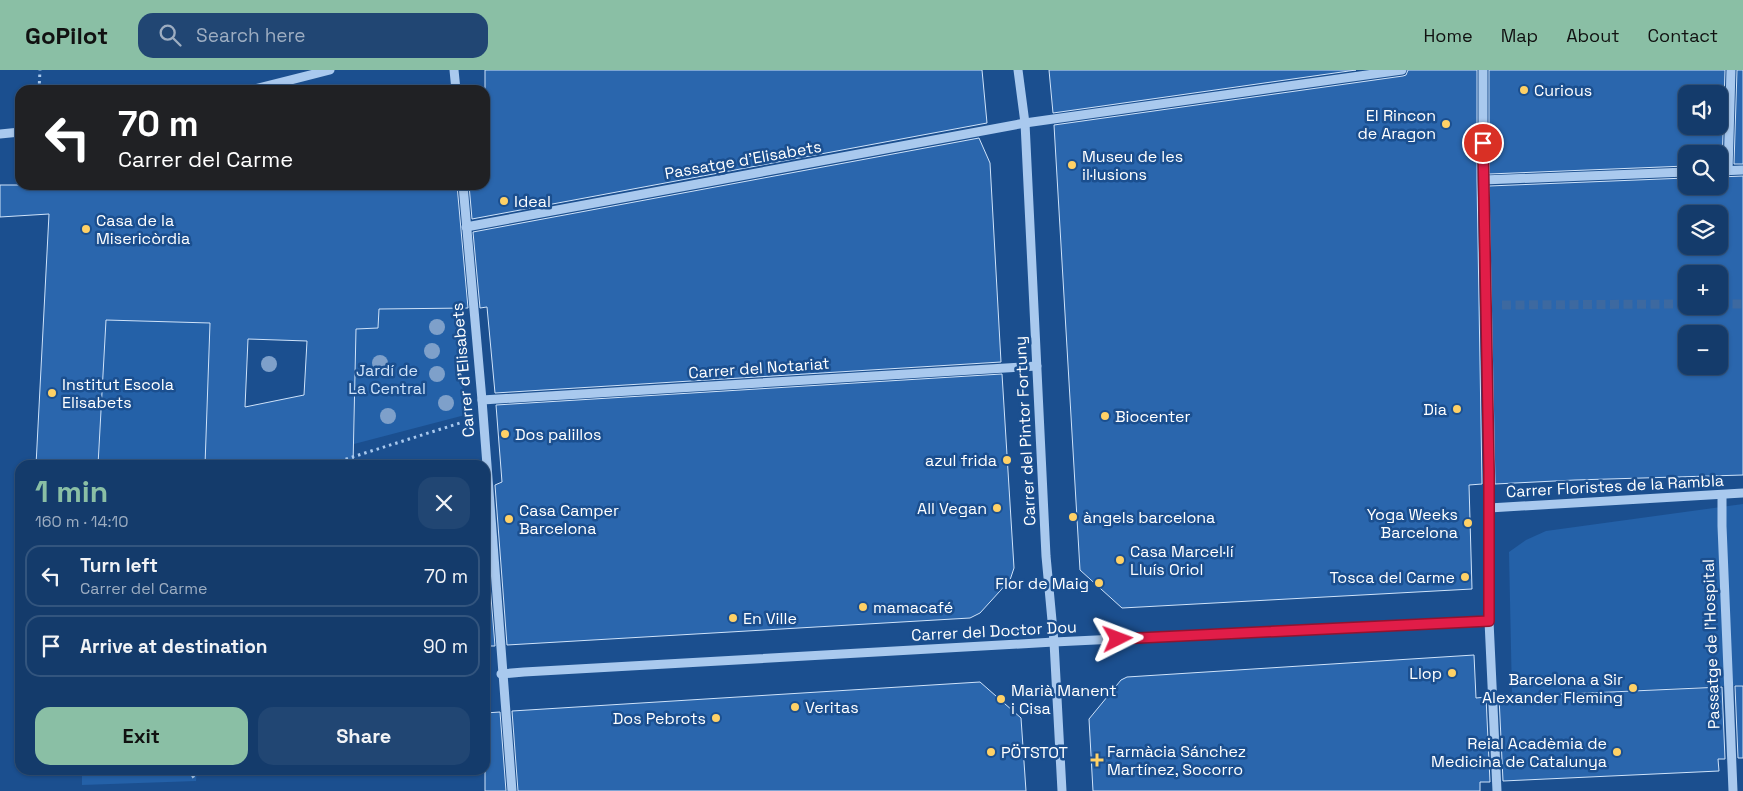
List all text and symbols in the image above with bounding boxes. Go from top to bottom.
search box [138,13,488,58]
text: GoPilot [25,20,108,51]
icon: search [156,21,184,49]
text: Search here [196,23,306,48]
text: Home [1424,24,1473,47]
text: Map [1501,24,1538,47]
text: About [1566,24,1620,47]
text: Contact [1648,24,1718,47]
place label: Curious [1534,80,1592,101]
marker: Curious [1518,84,1530,96]
map controls [1678,85,1728,375]
button: sound [1678,85,1728,135]
text: 70 m [118,102,199,146]
icon: left [35,105,100,170]
place label: El Rincon de Aragon [1358,105,1436,144]
marker: El Rincon de Aragon [1440,118,1452,130]
pin [1462,122,1504,164]
icon: arrive [1469,129,1497,157]
street label: Passatge d'Elisabets [663,136,823,184]
text: Carrer del Carme [118,145,293,173]
button: search [1678,145,1728,195]
place label: Museu de les il·lusions [1082,146,1183,185]
marker: Museu de les il·lusions [1066,159,1078,171]
place label: Ideal [514,191,551,212]
marker: Ideal [498,195,510,207]
button: layers [1678,205,1728,255]
place label: Casa de la Misericòrdia [96,210,190,249]
marker: Casa de la Misericòrdia [80,223,92,235]
button: + [1678,265,1728,315]
street label: Carrer d'Elisabets [447,302,479,438]
button: − [1678,325,1728,375]
street label: Carrer del Pintor Fortuny [1010,336,1040,526]
street label: Carrer del Notariat [688,353,830,383]
park label: Jardí de La Central [348,360,426,399]
place label: Institut Escola Elisabets [62,374,174,413]
marker: Institut Escola Elisabets [46,387,58,399]
place label: Dia [1423,399,1447,420]
marker: Dia [1451,403,1463,415]
place label: Biocenter [1115,406,1191,427]
marker: Biocenter [1099,410,1111,422]
place label: Dos palillos [515,424,602,445]
marker: Dos palillos [499,428,511,440]
place label: azul frida [925,450,997,471]
marker: azul frida [1001,454,1013,466]
street label: Carrer Floristes de la Rambla [1505,470,1725,502]
text: 1 min [35,472,108,511]
button: close [418,477,470,529]
place label: All Vegan [917,498,987,519]
place label: Casa Camper Barcelona [519,500,619,539]
marker: All Vegan [991,502,1003,514]
place label: Yoga Weeks Barcelona [1367,504,1458,543]
place label: àngels barcelona [1083,507,1215,528]
text: 160 m · 14:10 [35,511,129,532]
marker: àngels barcelona [1067,511,1079,523]
marker: Casa Camper Barcelona [503,513,515,525]
marker: Yoga Weeks Barcelona [1462,517,1474,529]
place label: Casa Marcel·lí Lluís Oriol [1130,541,1234,580]
text: Turn left [80,553,158,578]
marker: Casa Marcel·lí Lluís Oriol [1114,554,1126,566]
street label: Passatge de l'Hospital [1698,559,1724,729]
icon: left [37,562,65,590]
text: 70 m [424,564,468,589]
place label: Tosca del Carme [1329,567,1455,588]
marker: Tosca del Carme [1459,571,1471,583]
place label: Flor de Maig [995,573,1089,594]
marker: Flor de Maig [1093,577,1105,589]
text: Carrer del Carme [80,578,207,599]
place label: mamacafé [873,597,953,618]
marker: mamacafé [857,601,869,613]
place label: En Ville [743,608,797,629]
marker: En Ville [727,612,739,624]
position arrow [1091,612,1143,664]
street label: Carrer del Doctor Dou [911,616,1077,646]
icon: arrive [37,632,65,660]
text: Arrive at destination [80,634,268,659]
text: 90 m [423,634,468,659]
place label: Llop [1409,663,1442,684]
marker: Llop [1446,667,1458,679]
place label: Barcelona a Sir Alexander Fleming [1482,669,1623,708]
place label: Marià Manent i Cisa [1011,680,1117,719]
marker: Barcelona a Sir Alexander Fleming [1627,682,1639,694]
marker: Marià Manent i Cisa [995,693,1007,705]
place label: Veritas [805,697,859,718]
marker: Veritas [789,701,801,713]
button: Exit [35,707,248,765]
button: Share [258,707,470,765]
place label: Dos Pebrots [613,708,706,729]
marker: Dos Pebrots [710,712,722,724]
place label: Reial Acadèmia de Medicina de Catalunya [1431,733,1607,772]
place label: Farmàcia Sánchez Martínez, Socorro [1107,741,1246,780]
place label: PÖTSTOT [1001,742,1068,763]
marker: PÖTSTOT [985,746,997,758]
marker: Reial Acadèmia de Medicina de Catalunya [1611,746,1623,758]
marker: Farmàcia Sánchez Martínez, Socorro [1091,754,1103,766]

